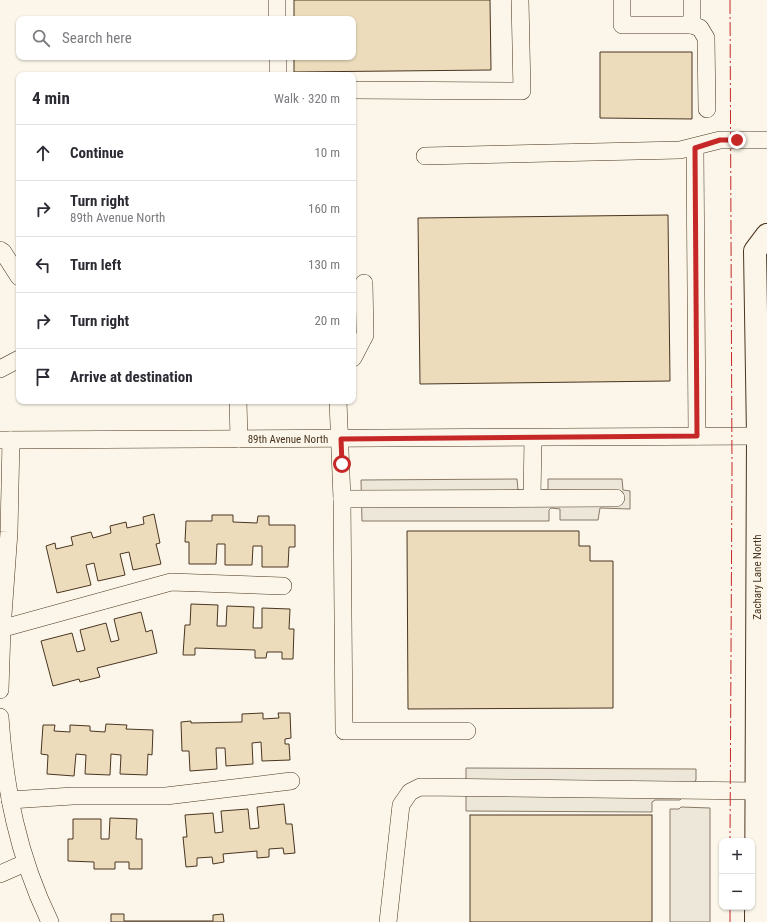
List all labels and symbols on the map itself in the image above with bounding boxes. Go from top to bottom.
route end [728,131,746,149]
street label: 89th Avenue North [248,433,328,446]
route start [333,455,351,473]
street label: Zachary Lane North [751,534,764,620]

